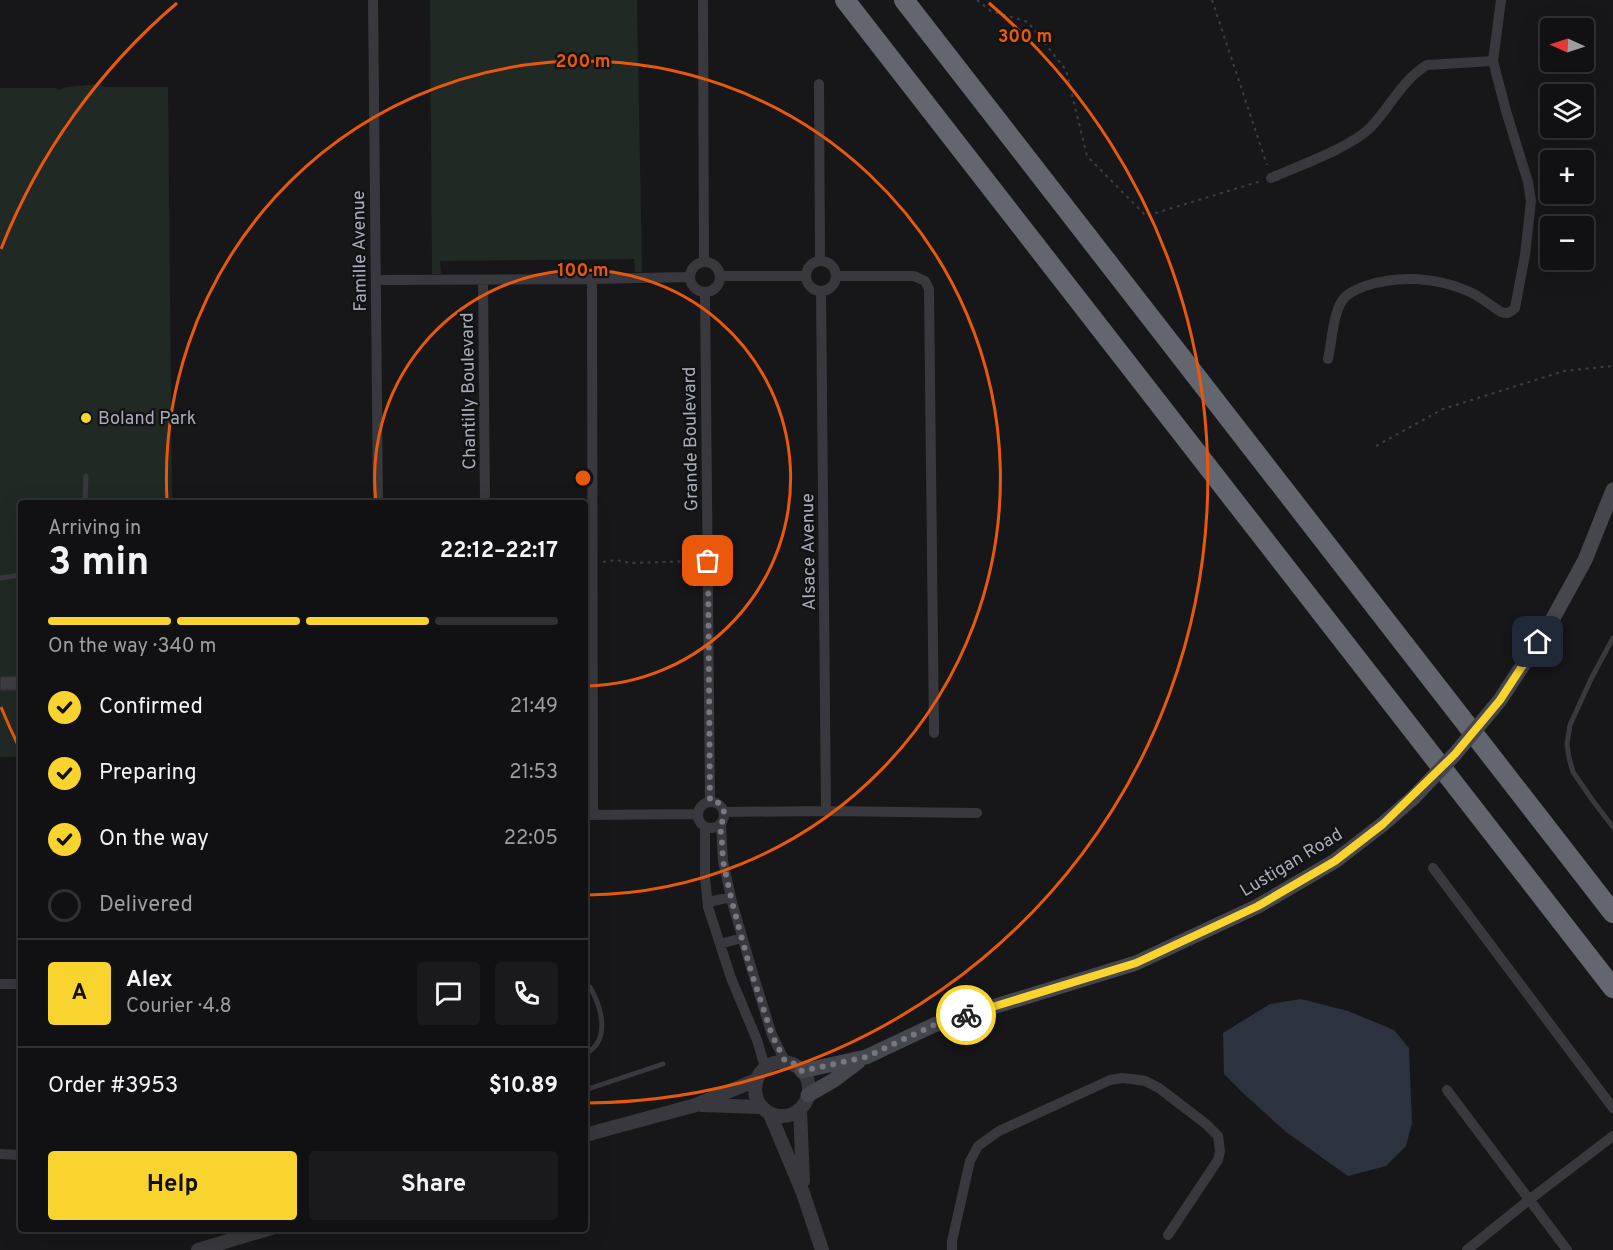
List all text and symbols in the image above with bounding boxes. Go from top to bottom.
north arrow [1540,18,1594,72]
map controls [1540,18,1594,270]
text: 300 m [998,26,1052,49]
text: 200 m [555,51,611,74]
button: layers [1540,84,1594,138]
button: + [1540,150,1594,204]
street label: Famille Avenue [348,190,373,312]
button: − [1540,216,1594,270]
text: 100 m [557,260,609,283]
street label: Chantilly Boulevard [457,312,482,470]
street label: Grande Boulevard [679,366,704,511]
place label: Boland Park [98,408,196,431]
marker: Boland Park [79,411,93,425]
centre of rings [573,468,593,488]
street label: Alsace Avenue [797,493,822,611]
text: Arriving in [48,516,141,542]
pin [682,535,733,586]
text: 22:12–22:17 [440,538,558,565]
text: 3 min [48,540,149,589]
icon: bag [691,544,724,577]
pin [1512,616,1563,667]
icon: home [1521,625,1554,658]
text: On the way · 340 m [48,634,216,660]
icon: check [48,691,81,724]
text: Confirmed [99,694,203,721]
text: 21:49 [510,694,558,720]
icon: check [48,757,81,790]
text: Preparing [99,760,197,787]
text: 21:53 [509,760,558,786]
icon: check [48,823,81,856]
street label: Lustigan Road [1236,824,1347,903]
text: On the way [99,826,209,853]
text: 22:05 [504,826,558,852]
text: Delivered [99,892,193,919]
button: chat [417,962,480,1025]
button: phone [495,962,558,1025]
text: Alex [126,967,173,994]
text: A [72,980,87,1007]
courier [936,985,996,1045]
text: Courier · 4.8 [126,994,232,1020]
icon: bike [950,999,983,1032]
text: Order #3953 [48,1073,178,1100]
text: $10.89 [489,1073,558,1100]
button: Help [48,1151,297,1220]
button: Share [309,1151,558,1220]

